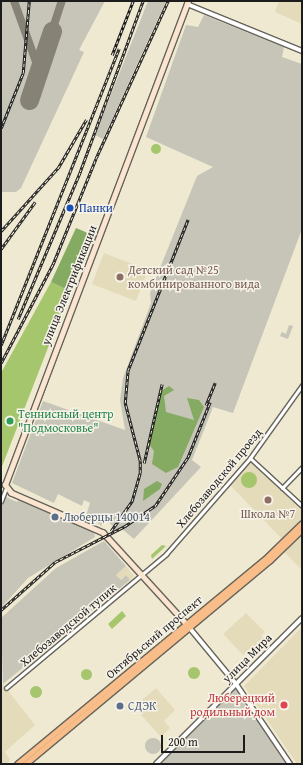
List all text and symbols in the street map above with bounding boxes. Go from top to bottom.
place label: Панки [79,201,113,215]
marker: Панки [64,202,76,214]
street label: улица Электрификации [38,223,100,347]
place label: Детский сад №25 комбинированного вида [128,263,260,291]
marker: Детский сад №25 комбинированного вида [115,272,125,282]
place label: Теннисный центр "Подмосковье" [18,407,114,435]
marker: Теннисный центр "Подмосковье" [5,416,15,426]
street label: Хлебозаводской проезд [173,425,265,531]
marker: Школа №7 [263,495,273,505]
place label: Школа №7 [241,507,295,521]
place label: Люберцы 140014 [63,510,150,524]
marker: Люберцы 140014 [50,512,60,522]
street label: Хлебозаводской тупик [17,581,119,669]
street label: Октябрьский проспект [103,592,205,682]
street label: улица Мира [219,630,275,686]
place label: Люберецкий родильный дом [190,691,275,719]
place label: СДЭК [128,699,156,713]
marker: Люберецкий родильный дом [278,699,290,711]
marker: СДЭК [115,701,125,711]
scale bar [163,727,247,753]
text: 200 m [168,733,198,750]

